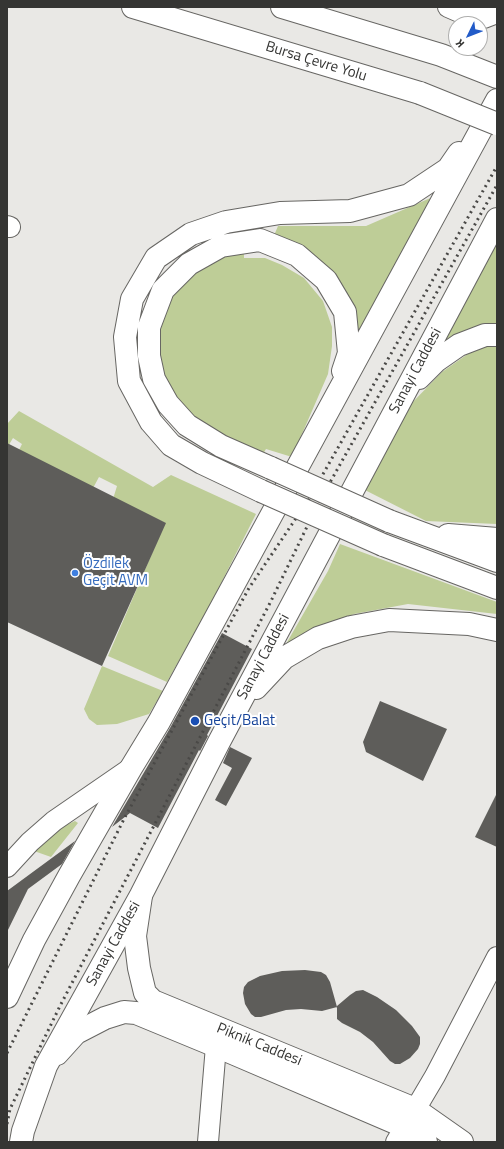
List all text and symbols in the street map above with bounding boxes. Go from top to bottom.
north arrow [448,16,488,56]
text: K [452,36,468,51]
street label: Bursa Çevre Yolu [263,38,369,86]
street label: Sanayi Caddesi [386,325,446,417]
place label: Özdilek Geçit AVM [83,555,148,590]
marker: Özdilek Geçit AVM [70,568,80,578]
street label: Sanayi Caddesi [234,611,294,703]
place label: Geçit/Balat [204,712,275,730]
marker: Geçit/Balat [189,715,201,727]
street label: Sanayi Caddesi [83,898,145,990]
street label: Piknik Caddesi [214,1020,304,1070]

